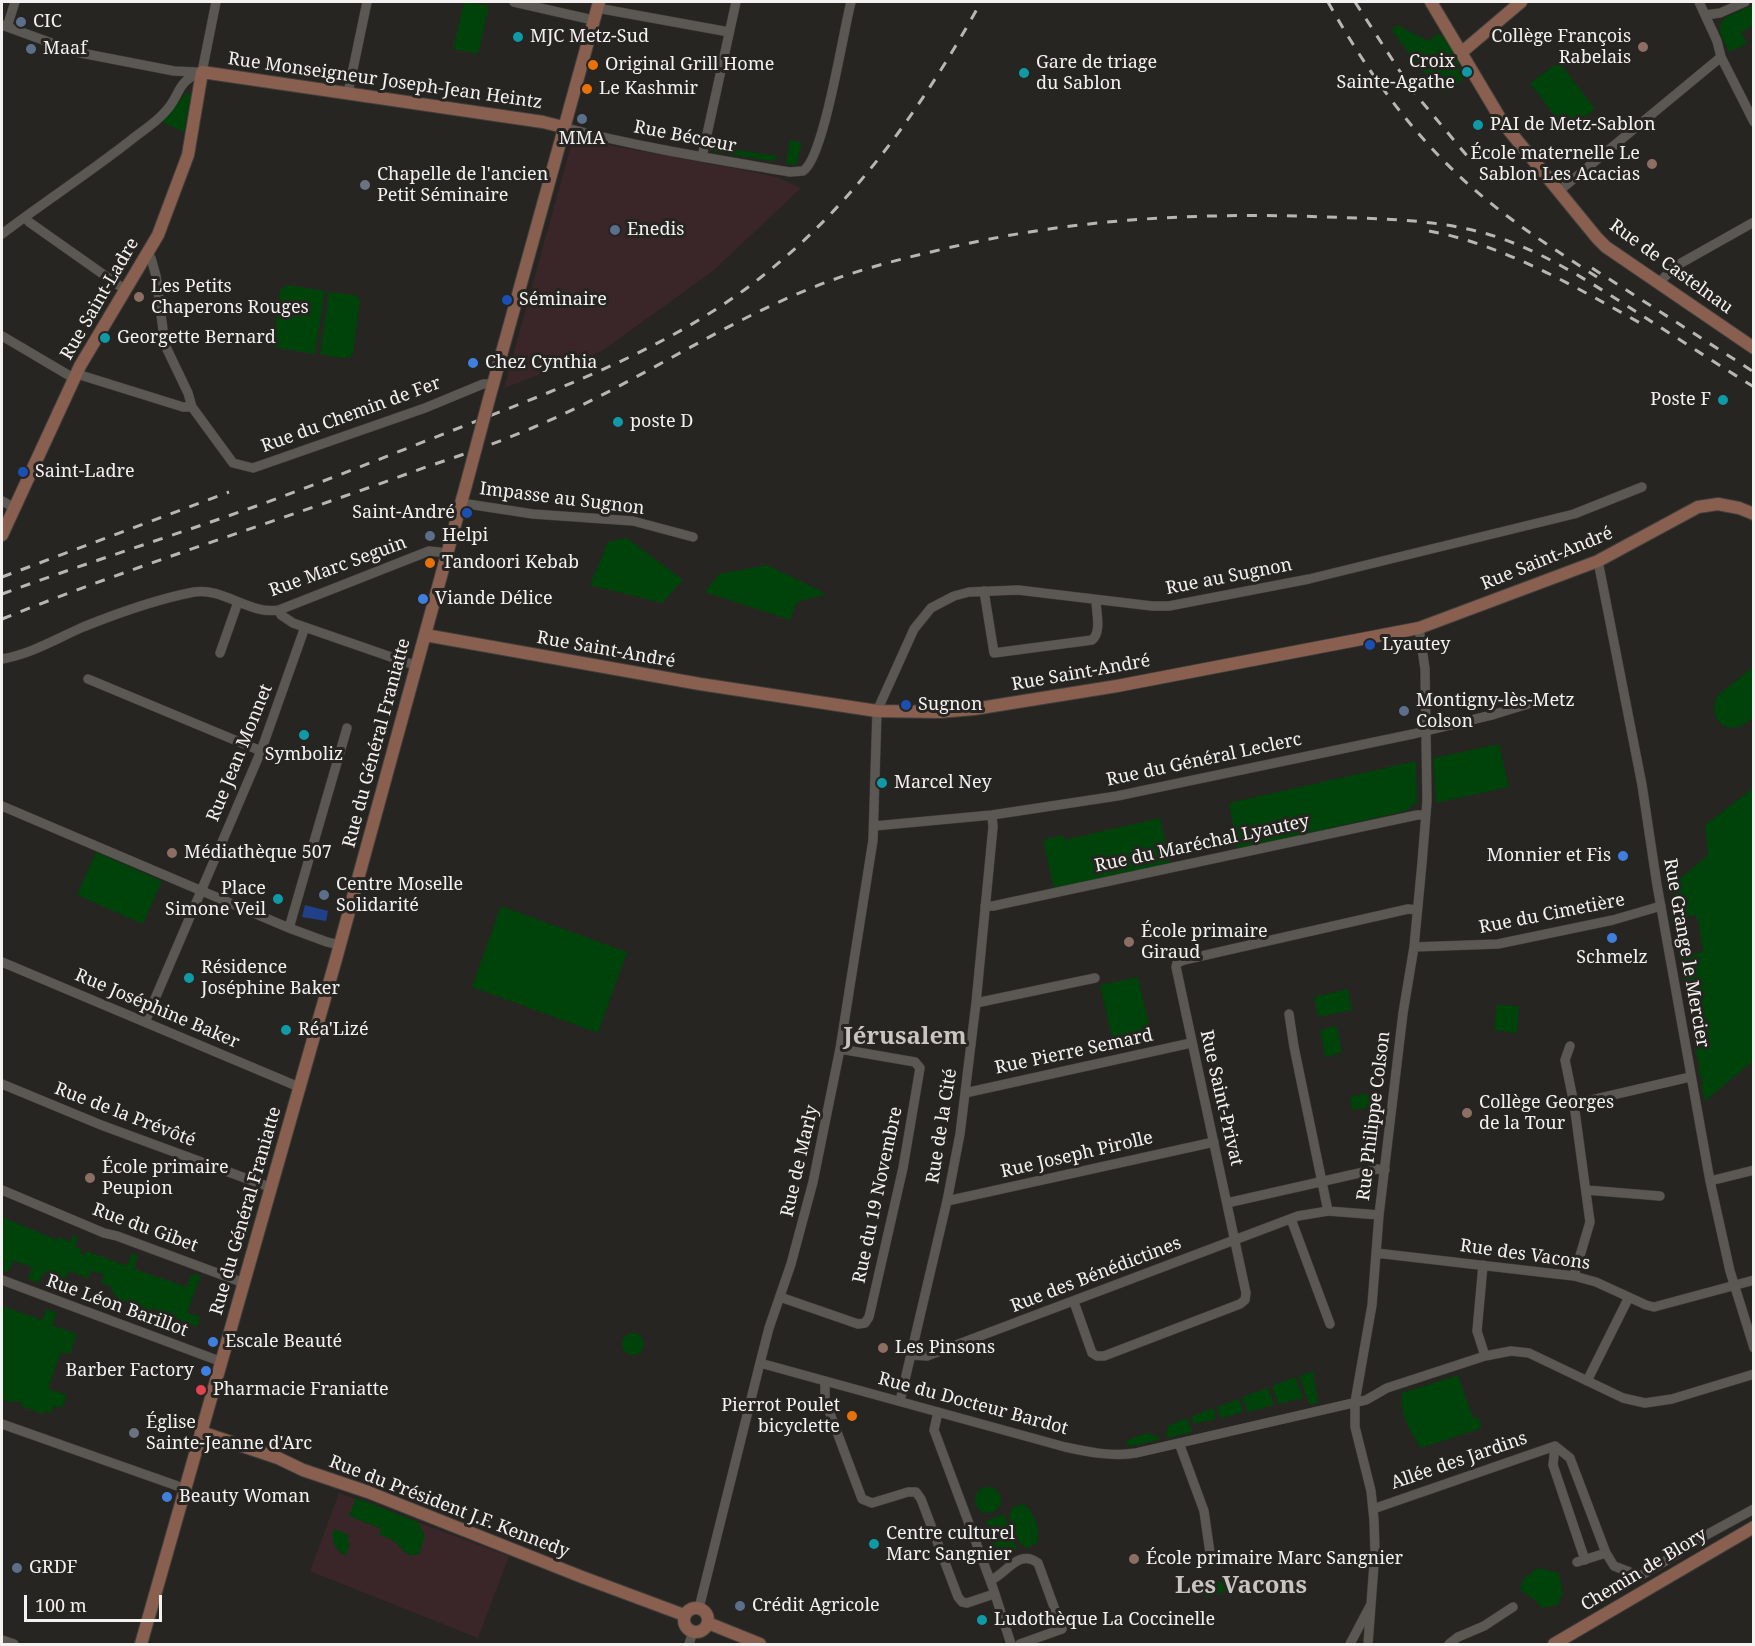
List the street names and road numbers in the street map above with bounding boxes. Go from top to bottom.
street label: Rue Monseigneur Joseph-Jean Heintz [226,48,544,114]
street label: Rue Bécœur [632,116,738,158]
street label: Rue de Castelnau [1605,215,1737,319]
street label: Rue Saint-Ladre [56,234,144,364]
street label: Rue du Chemin de Fer [258,372,444,458]
street label: Impasse au Sugnon [478,478,646,520]
street label: Rue Saint-André [1478,523,1616,595]
street label: Rue Marc Seguin [266,532,410,602]
street label: Rue au Sugnon [1164,554,1294,600]
street label: Rue Saint-André [535,627,677,673]
street label: Rue du Général Franiatte [339,636,415,850]
street label: Rue Saint-André [1010,650,1152,696]
street label: Rue Jean Monnet [203,681,277,825]
street label: Rue du Général Leclerc [1104,729,1304,791]
street label: Rue du Maréchal Lyautey [1093,811,1311,877]
street label: Rue Grange le Mercier [1659,857,1713,1049]
street label: Rue du Cimetière [1477,889,1627,939]
street label: Rue Joséphine Baker [72,965,242,1053]
street label: Rue Pierre Semard [993,1025,1155,1079]
street label: Rue Saint-Privat [1195,1028,1247,1168]
street label: Rue Philippe Colson [1353,1030,1395,1202]
street label: Rue de la Cité [922,1067,962,1185]
street label: Rue de la Prévôté [52,1078,198,1152]
street label: Rue de Marly [777,1103,823,1219]
street label: Rue du Général Franiatte [206,1104,286,1318]
street label: Rue du 19 Novembre [849,1105,907,1285]
street label: Rue Joseph Pirolle [999,1127,1155,1183]
street label: Rue du Gibet [89,1199,201,1257]
street label: Rue des Bénédictines [1008,1233,1184,1317]
street label: Rue des Vacons [1459,1235,1591,1275]
street label: Rue Léon Barillot [43,1270,191,1342]
street label: Rue du Docteur Bardot [876,1368,1070,1440]
street label: Allée des Jardins [1388,1428,1530,1494]
street label: Rue du Président J.F. Kennedy [326,1451,572,1563]
street label: Chemin de Blory [1577,1524,1711,1616]

